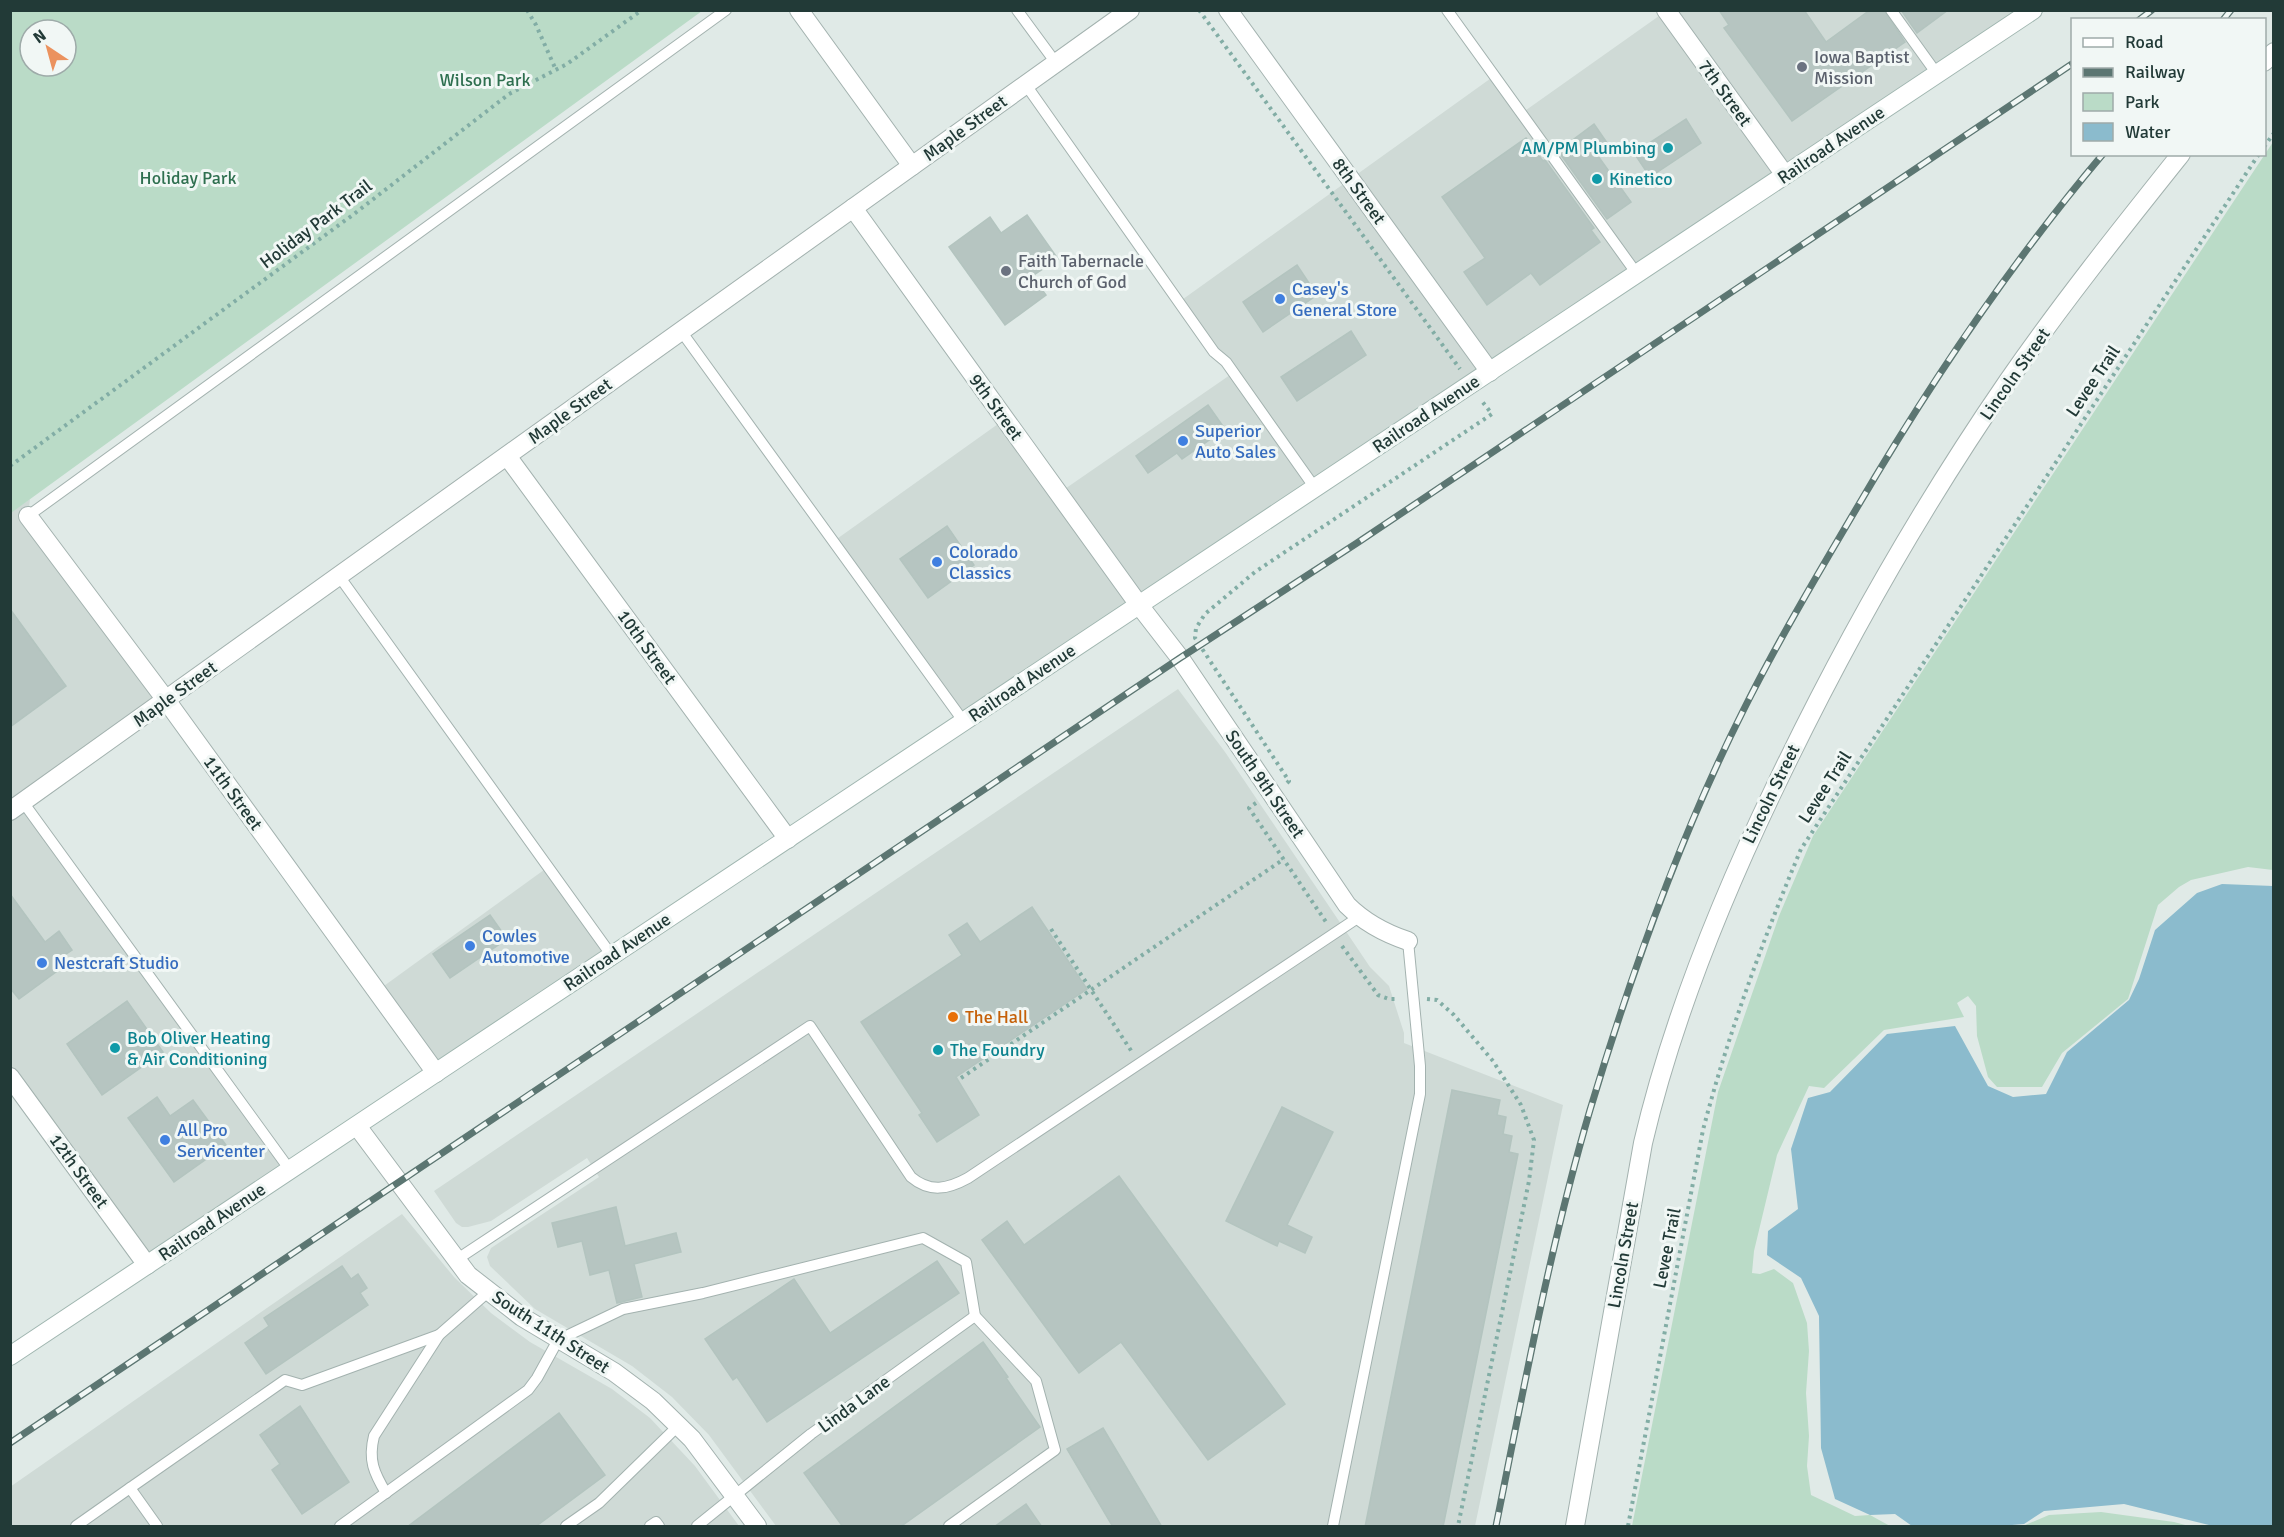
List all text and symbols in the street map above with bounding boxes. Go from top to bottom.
north arrow [18,18,78,78]
legend [2071,18,2266,156]
text: N [29,25,50,48]
text: Road [2125,31,2164,53]
place label: Iowa Baptist Mission [1814,46,1909,89]
street label: 7th Street [1694,56,1756,130]
marker: Iowa Baptist Mission [1795,60,1809,74]
text: Railway [2125,61,2186,83]
park label: Wilson Park [439,69,531,91]
street label: Maple Street [919,90,1011,166]
text: Park [2125,91,2160,113]
street label: Railroad Avenue [1773,101,1889,189]
text: Water [2125,121,2171,143]
place label: AM/PM Plumbing [1521,137,1656,159]
marker: AM/PM Plumbing [1661,141,1675,155]
street label: 8th Street [1328,154,1390,228]
park label: Holiday Park [140,167,237,189]
place label: Kinetico [1609,168,1673,190]
marker: Kinetico [1590,172,1604,186]
street label: Holiday Park Trail [256,175,376,273]
place label: Faith Tabernacle Church of God [1018,250,1144,293]
marker: Faith Tabernacle Church of God [999,264,1013,278]
place label: Casey's General Store [1292,278,1397,321]
marker: Casey's General Store [1273,292,1287,306]
street label: Lincoln Street [1975,324,2055,424]
street label: Levee Trail [2061,341,2125,421]
street label: 9th Street [965,370,1027,444]
street label: Railroad Avenue [1368,370,1484,458]
street label: Maple Street [524,373,616,449]
place label: Superior Auto Sales [1195,420,1276,463]
marker: Superior Auto Sales [1176,434,1190,448]
place label: Colorado Classics [949,541,1018,584]
marker: Colorado Classics [930,555,944,569]
street label: 10th Street [613,606,681,688]
street label: Railroad Avenue [964,639,1080,727]
street label: Maple Street [129,656,221,732]
street label: South 9th Street [1221,726,1309,842]
street label: Lincoln Street [1738,741,1804,847]
street label: Levee Trail [1794,747,1856,827]
street label: 11th Street [199,752,267,834]
street label: Railroad Avenue [559,908,675,996]
place label: Cowles Automotive [482,925,570,968]
marker: Cowles Automotive [463,939,477,953]
place label: Nestcraft Studio [54,952,179,974]
marker: Nestcraft Studio [35,956,49,970]
place label: The Hall [965,1006,1028,1028]
marker: The Hall [946,1010,960,1024]
place label: Bob Oliver Heating & Air Conditioning [127,1027,271,1070]
place label: The Foundry [950,1039,1045,1061]
marker: Bob Oliver Heating & Air Conditioning [108,1041,122,1055]
marker: The Foundry [931,1043,945,1057]
place label: All Pro Servicenter [177,1119,265,1162]
street label: 12th Street [45,1130,113,1212]
marker: All Pro Servicenter [158,1133,172,1147]
street label: Railroad Avenue [154,1178,270,1266]
street label: Lincoln Street [1603,1200,1643,1310]
street label: Levee Trail [1648,1206,1686,1290]
street label: South 11th Street [488,1286,614,1378]
street label: Linda Lane [814,1371,894,1437]

